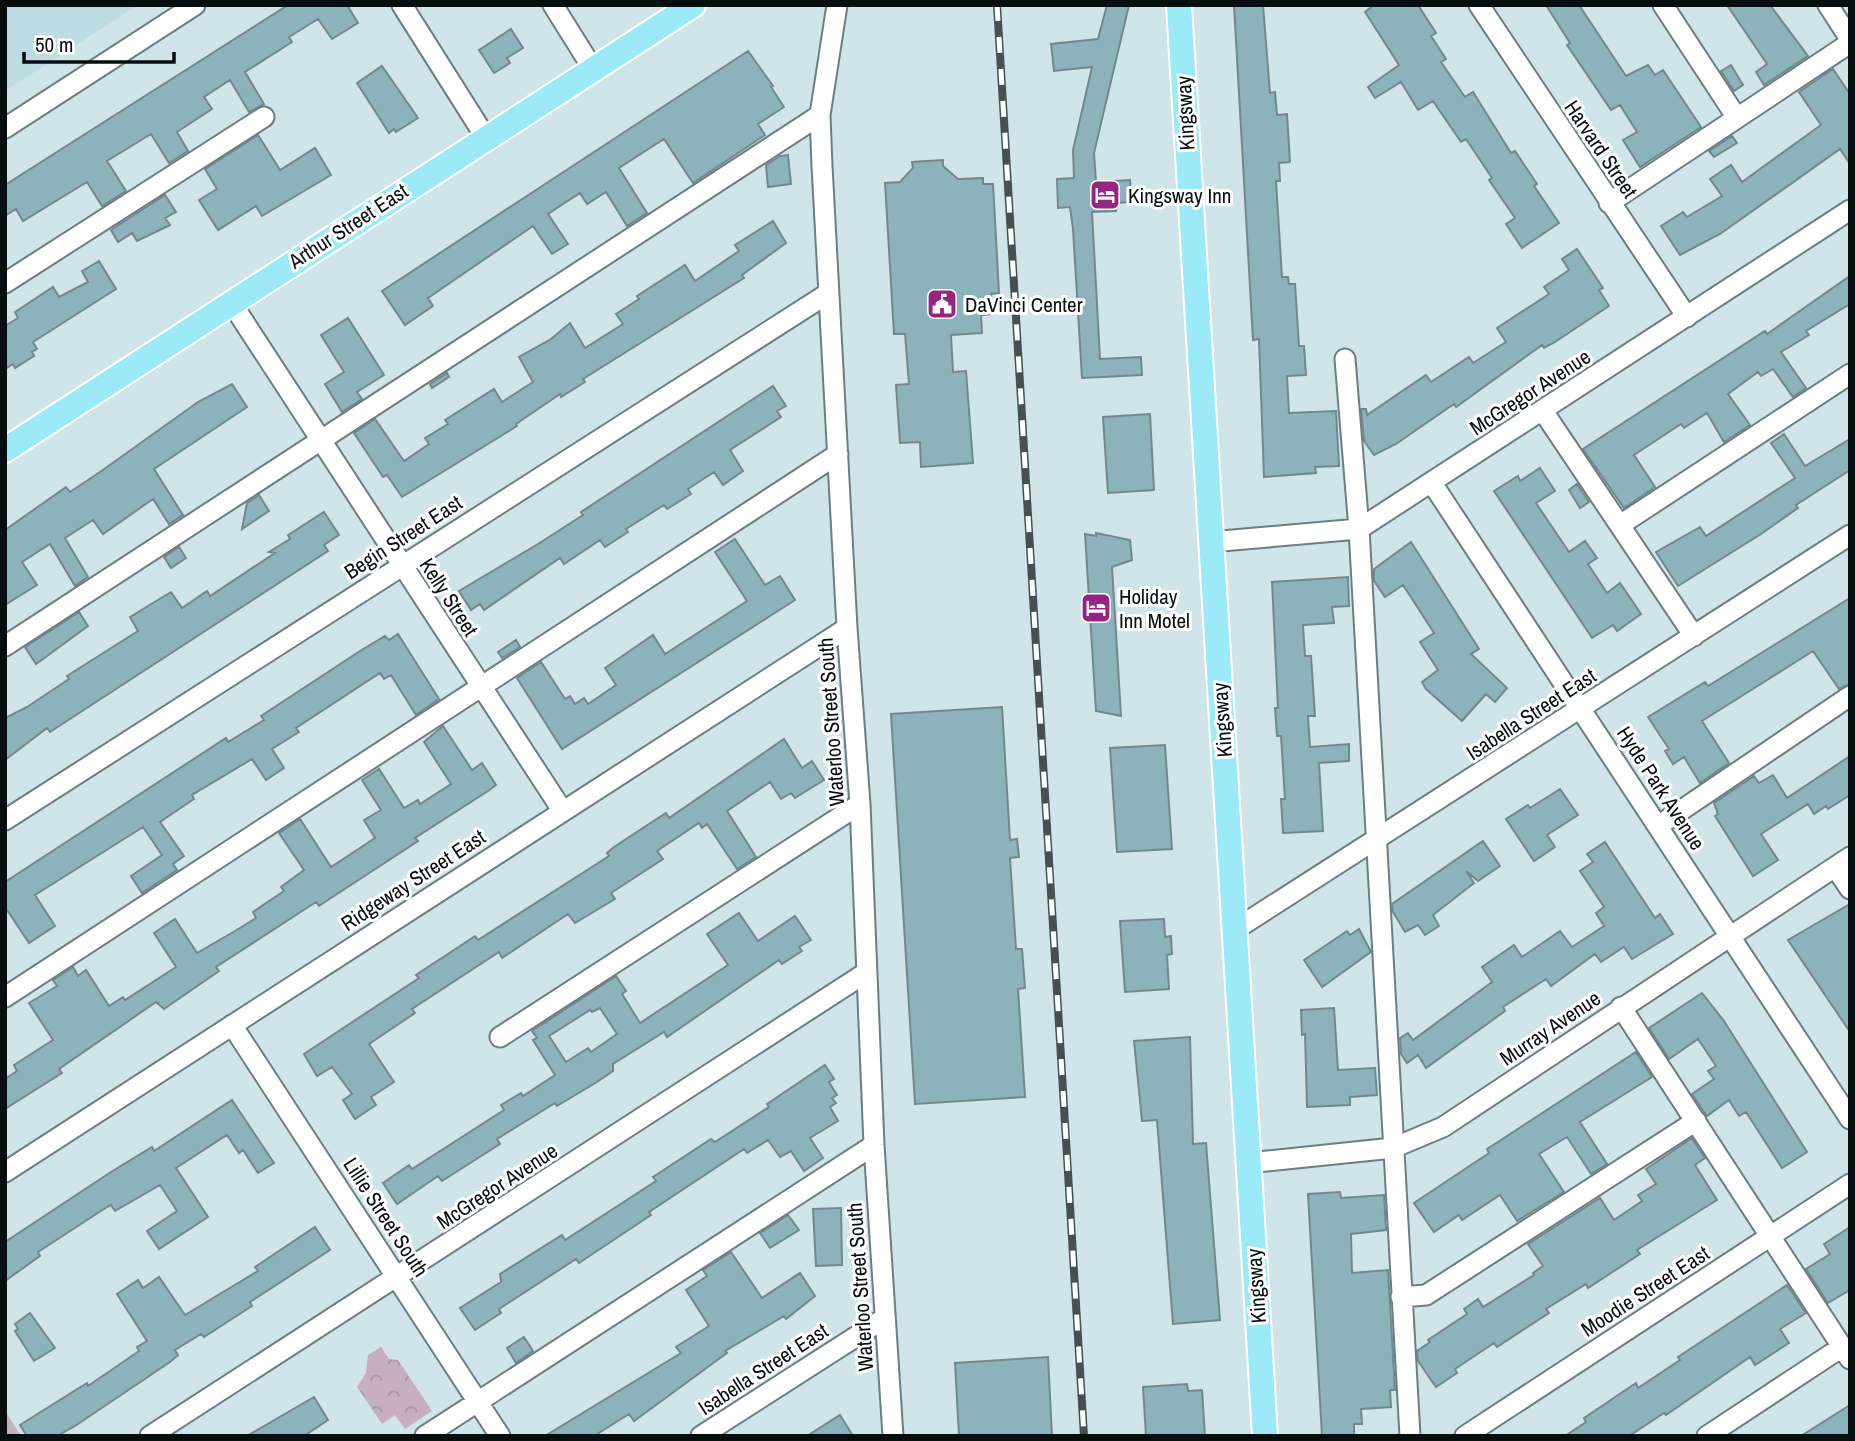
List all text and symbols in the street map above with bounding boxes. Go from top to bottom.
scale bar [24,21,175,65]
text: 50 m [35,30,73,59]
street label: Kingsway [1169,75,1201,151]
street label: Harvard Street [1558,94,1644,204]
street label: Arthur Street East [282,176,413,276]
hotel icon: Kingsway Inn [1088,178,1122,212]
place label: Kingsway Inn [1128,181,1231,210]
public building icon: DaVinci Center [925,287,959,321]
place label: DaVinci Center [965,290,1083,319]
street label: McGregor Avenue [1464,342,1596,442]
street label: Begin Street East [338,488,468,586]
street label: Kelly Street [413,552,485,642]
place label: Holiday Inn Motel [1119,582,1190,635]
hotel icon: Holiday Inn Motel [1079,591,1113,625]
street label: Waterloo Street South [811,637,851,807]
street label: Isabella Street East [1460,661,1602,767]
street label: Kingsway [1205,681,1239,758]
street label: Hyde Park Avenue [1610,720,1712,856]
street label: Ridgeway Street East [335,822,491,938]
street label: Murray Avenue [1494,984,1606,1072]
street label: McGregor Avenue [431,1136,563,1236]
street label: Lillie Street South [337,1152,435,1282]
street label: Waterloo Street South [840,1202,880,1372]
street label: Moodie Street East [1575,1239,1715,1343]
street label: Kingsway [1239,1247,1273,1324]
street label: Isabella Street East [692,1316,834,1422]

